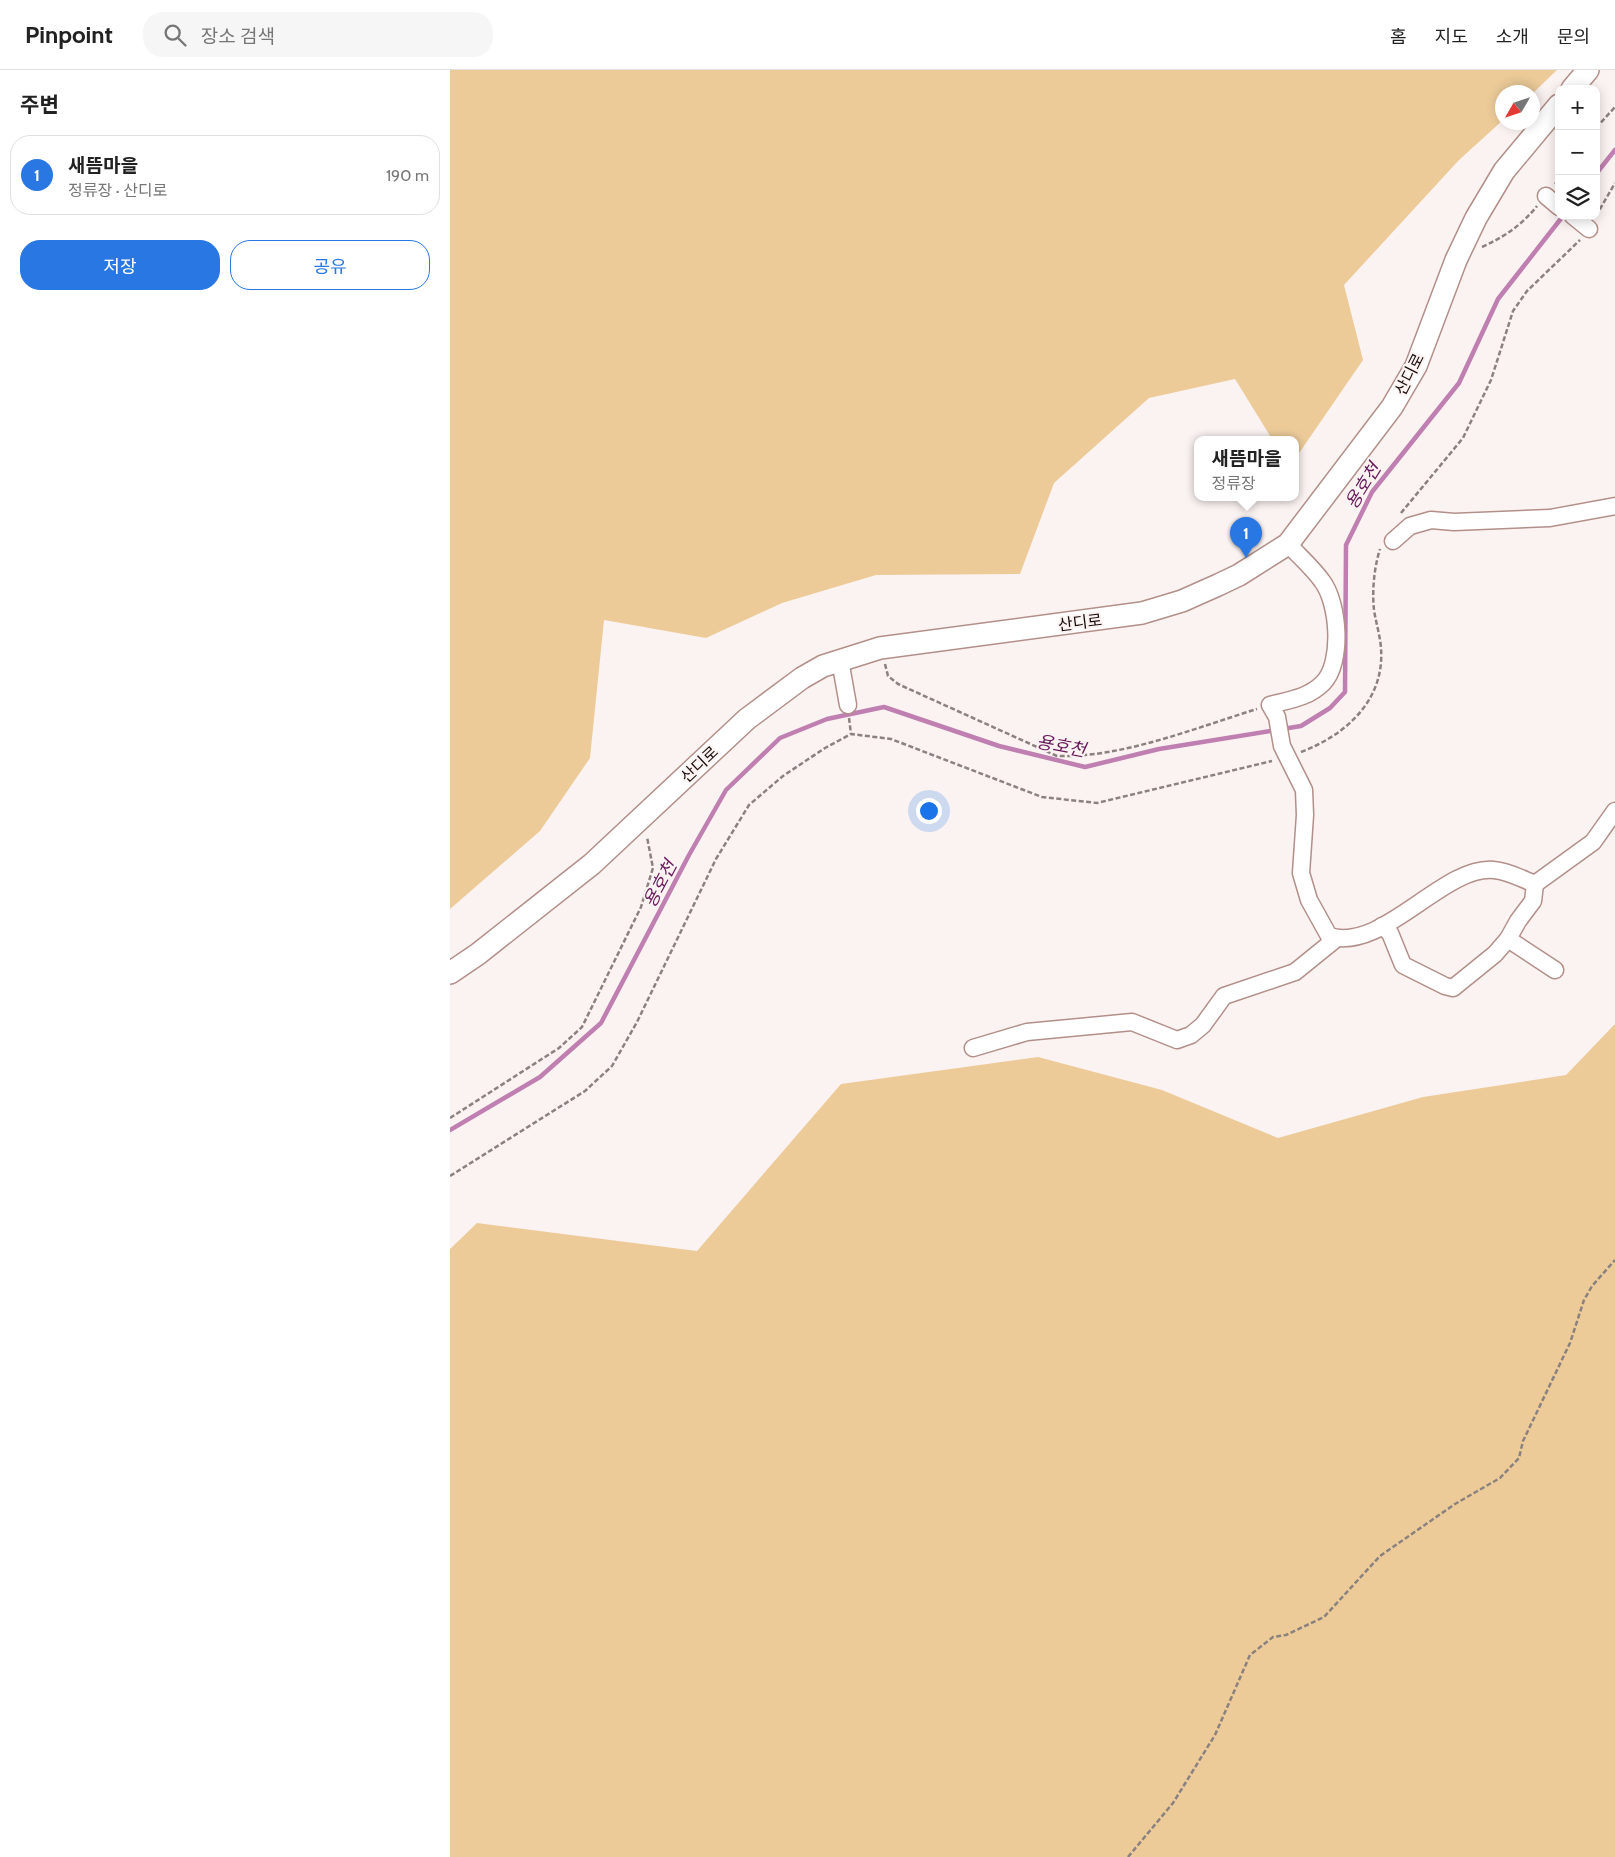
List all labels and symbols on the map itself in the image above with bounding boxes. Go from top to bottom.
north arrow [1495,85,1540,130]
street label: 산디로 [1391,350,1428,398]
water label: 용호천 [1341,457,1387,513]
pin: 1 [1230,517,1262,558]
street label: 산디로 [1057,610,1103,635]
water label: 용호천 [1035,730,1090,762]
street label: 산디로 [677,742,722,786]
your location [916,798,942,824]
water label: 용호천 [639,855,683,911]

